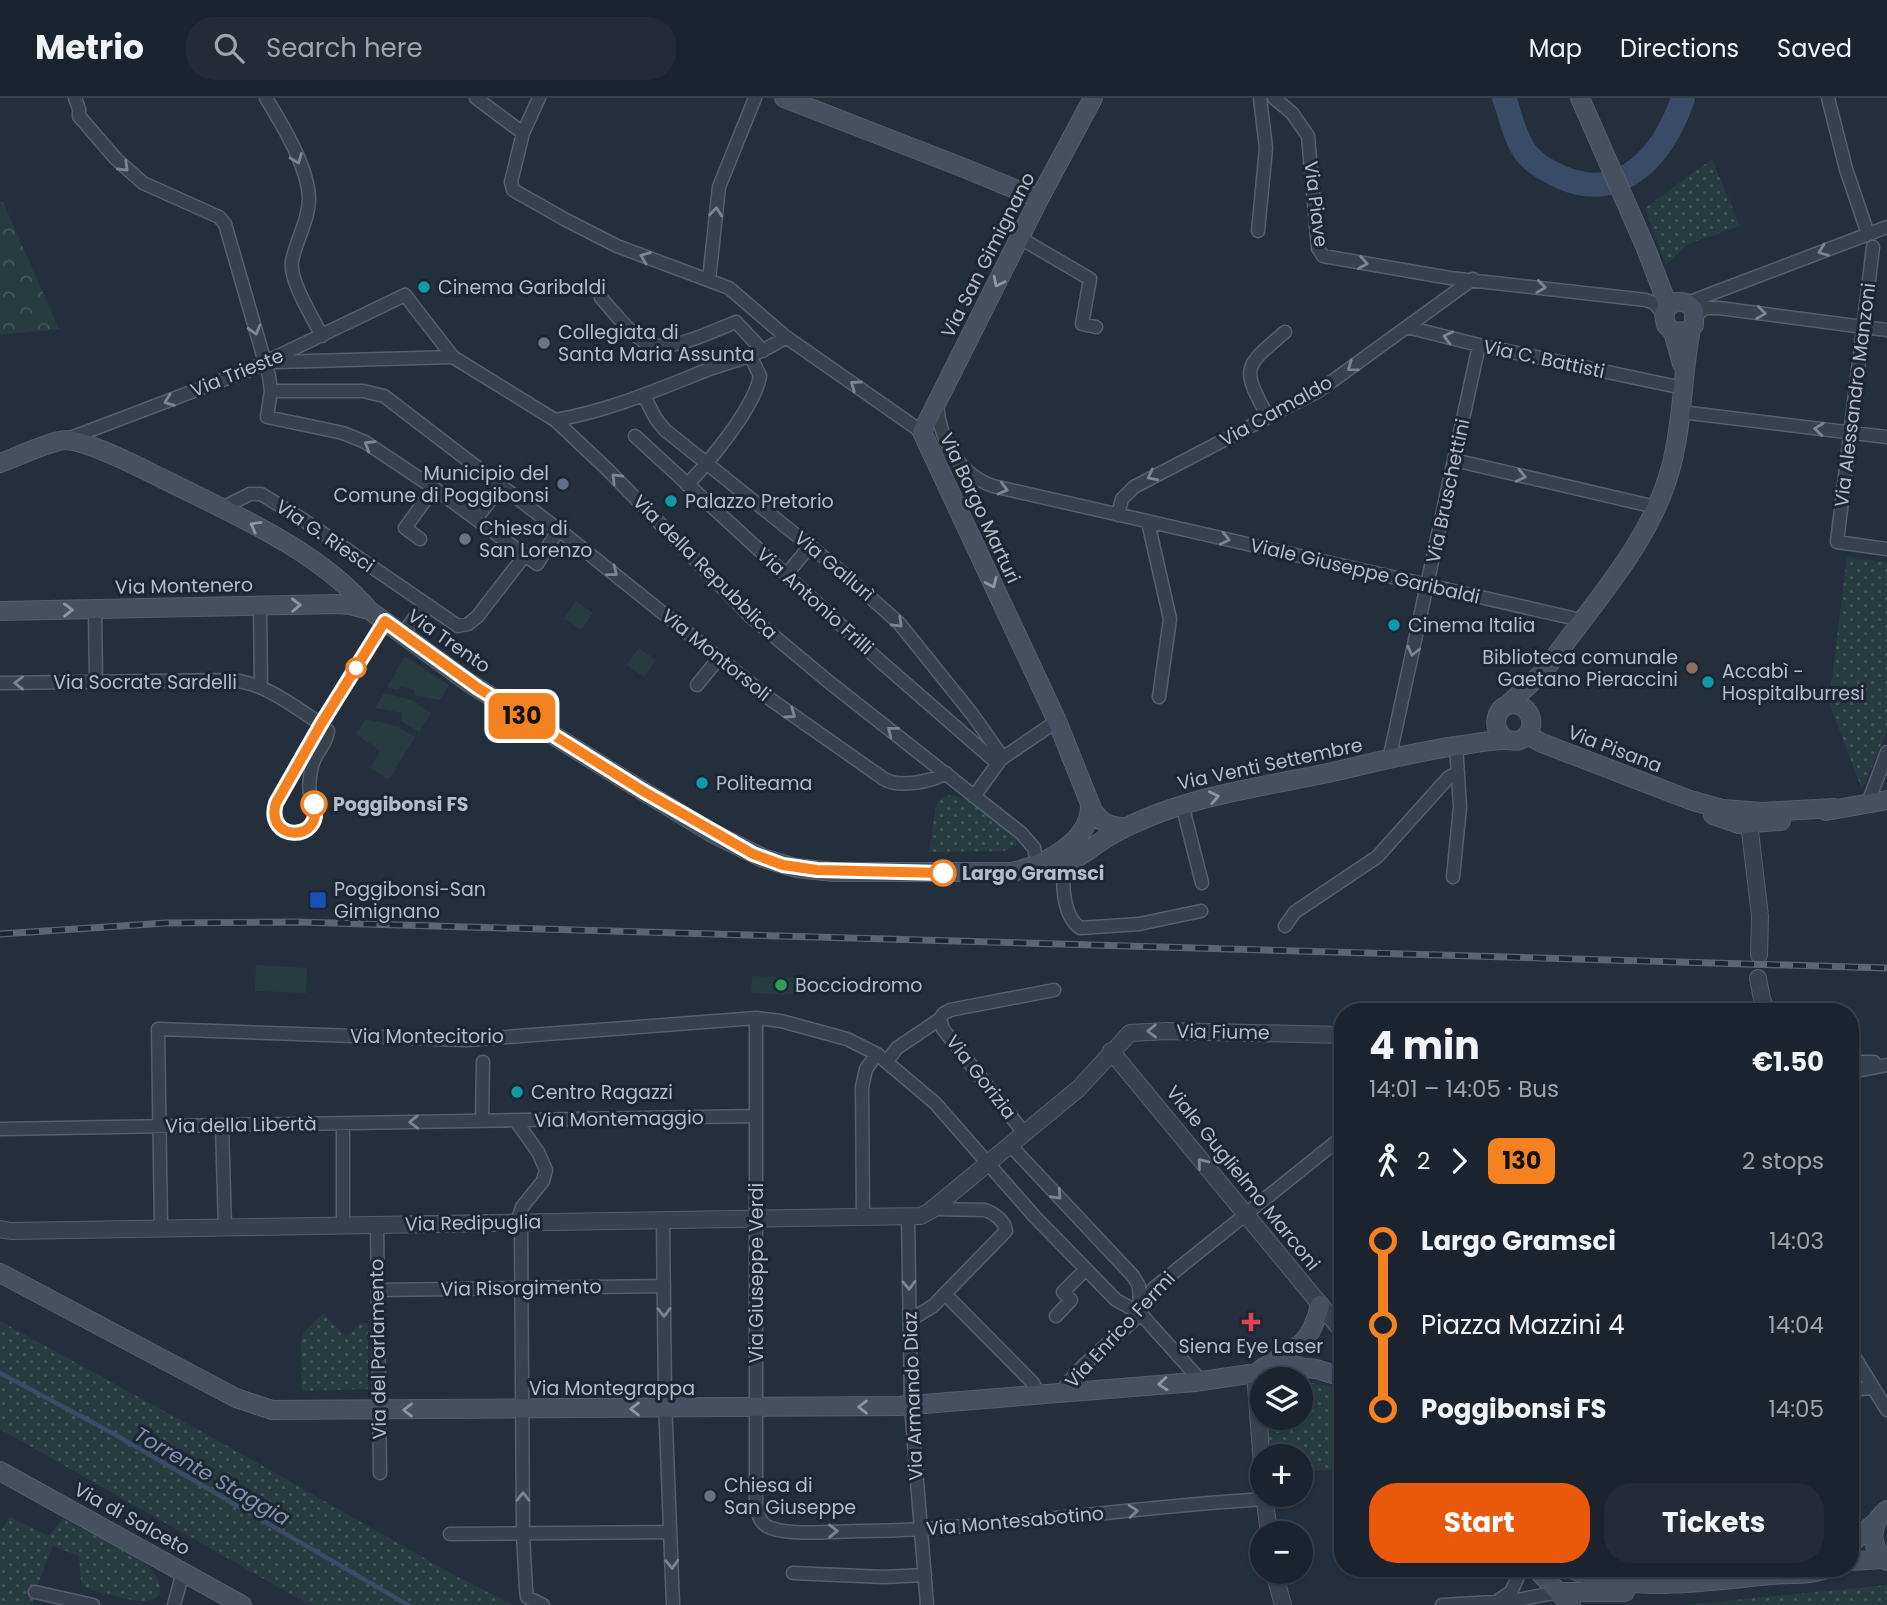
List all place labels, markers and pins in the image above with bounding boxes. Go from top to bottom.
place label: Cinema Garibaldi [438,274,606,301]
marker: Cinema Garibaldi [416,279,432,295]
place label: Collegiata di Santa Maria Assunta [558,319,755,368]
marker: Collegiata di Santa Maria Assunta [536,335,552,351]
place label: Municipio del Comune di Poggibonsi [334,460,549,509]
marker: Municipio del Comune di Poggibonsi [555,476,571,492]
place label: Palazzo Pretorio [685,488,834,515]
marker: Palazzo Pretorio [663,493,679,509]
place label: Chiesa di San Lorenzo [479,515,592,564]
marker: Chiesa di San Lorenzo [457,531,473,547]
place label: Cinema Italia [1408,612,1535,639]
marker: Cinema Italia [1386,617,1402,633]
place label: Biblioteca comunale Gaetano Pieraccini [1482,644,1678,693]
unlabelled marker [346,658,366,678]
place label: Accabì - Hospitalburresi [1722,658,1865,707]
marker: Biblioteca comunale Gaetano Pieraccini [1684,660,1700,676]
marker: Accabì - Hospitalburresi [1700,674,1716,690]
place label: Politeama [716,770,812,797]
marker: Politeama [694,775,710,791]
marker: Poggibonsi FS [301,791,327,817]
place label: Poggibonsi FS [333,791,469,818]
marker: Largo Gramsci [930,860,956,886]
place label: Largo Gramsci [962,860,1104,887]
place label: Poggibonsi-San Gimignano [334,876,486,925]
marker: Poggibonsi-San Gimignano [308,890,328,910]
place label: Bocciodromo [795,972,923,999]
marker: Bocciodromo [773,977,789,993]
place label: Centro Ragazzi [531,1079,673,1106]
marker: Centro Ragazzi [509,1084,525,1100]
marker: Siena Eye Laser [1241,1312,1261,1332]
place label: Siena Eye Laser [1179,1333,1323,1360]
place label: Chiesa di San Giuseppe [724,1472,856,1521]
marker: Chiesa di San Giuseppe [702,1488,718,1504]

